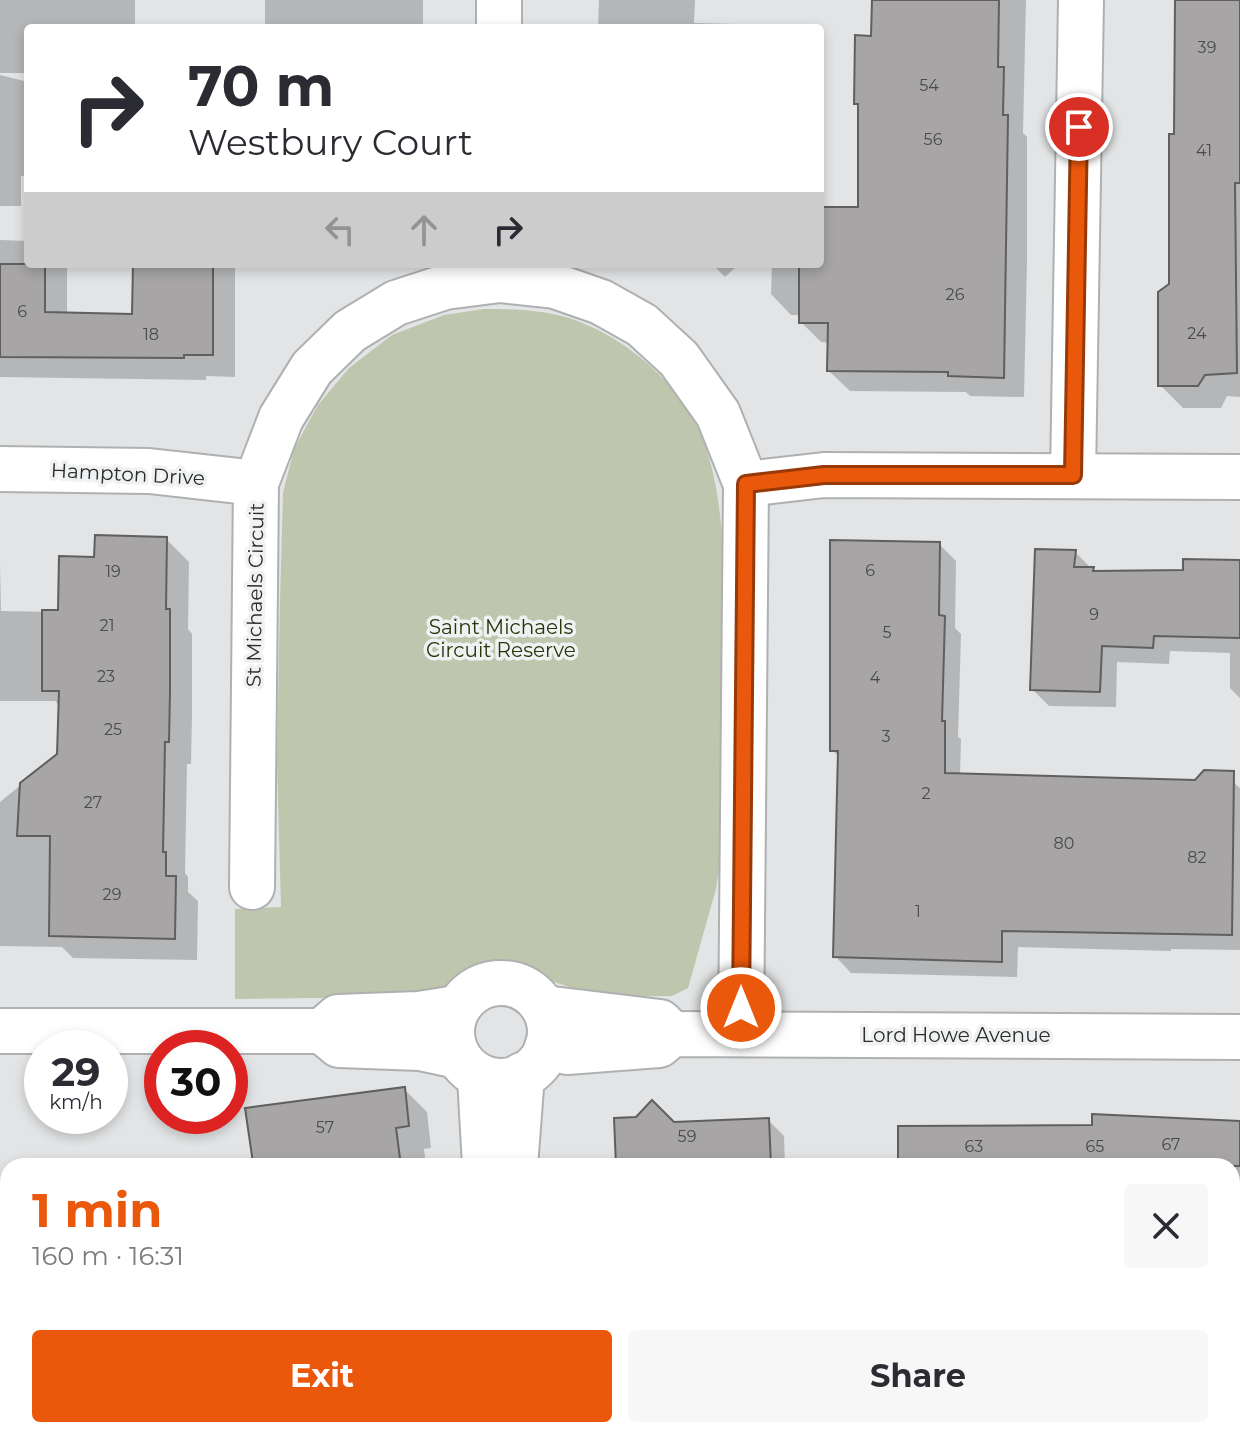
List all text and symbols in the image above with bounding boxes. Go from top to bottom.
house number: 39 [1198,38,1216,57]
text: 70 m [188,52,334,120]
icon: right [56,56,160,160]
house number: 54 [919,76,939,95]
pin [1045,93,1113,161]
icon: arrive [1057,105,1101,149]
text: Westbury Court [188,120,473,164]
house number: 56 [924,130,943,149]
house number: 41 [1196,141,1212,160]
icon: left [318,208,362,252]
icon: ahead [402,208,446,252]
icon: right [486,208,530,252]
house number: 26 [946,285,965,304]
house number: 6 [17,302,27,321]
house number: 24 [1187,324,1207,343]
house number: 18 [143,325,159,344]
street label: Hampton Drive [50,458,206,490]
street label: St Michaels Circuit [241,503,269,687]
house number: 6 [865,561,875,580]
house number: 19 [105,562,121,581]
house number: 9 [1089,605,1099,624]
park label: Saint Michaels Circuit Reserve [426,615,576,662]
house number: 21 [100,616,114,635]
house number: 5 [882,623,892,642]
house number: 23 [97,667,115,686]
house number: 4 [870,668,881,687]
house number: 25 [104,720,122,739]
house number: 3 [881,727,891,746]
house number: 2 [921,784,931,803]
house number: 27 [84,793,102,812]
house number: 80 [1054,834,1074,853]
house number: 82 [1187,848,1207,867]
house number: 29 [103,885,121,904]
house number: 1 [915,902,921,921]
position arrow [699,966,783,1050]
street label: Lord Howe Avenue [861,1023,1051,1047]
speed limit sign: 30 [144,1030,248,1134]
text: 29 [51,1047,101,1096]
text: km/h [49,1090,103,1114]
house number: 57 [316,1118,334,1137]
house number: 59 [678,1127,696,1146]
house number: 67 [1161,1135,1181,1154]
house number: 63 [965,1137,983,1156]
house number: 65 [1086,1137,1104,1156]
text: 1 min [32,1181,162,1239]
button: close [1124,1184,1208,1268]
text: 160 m · 16:31 [32,1240,184,1272]
button: Exit [32,1330,612,1422]
button: Share [628,1330,1208,1422]

